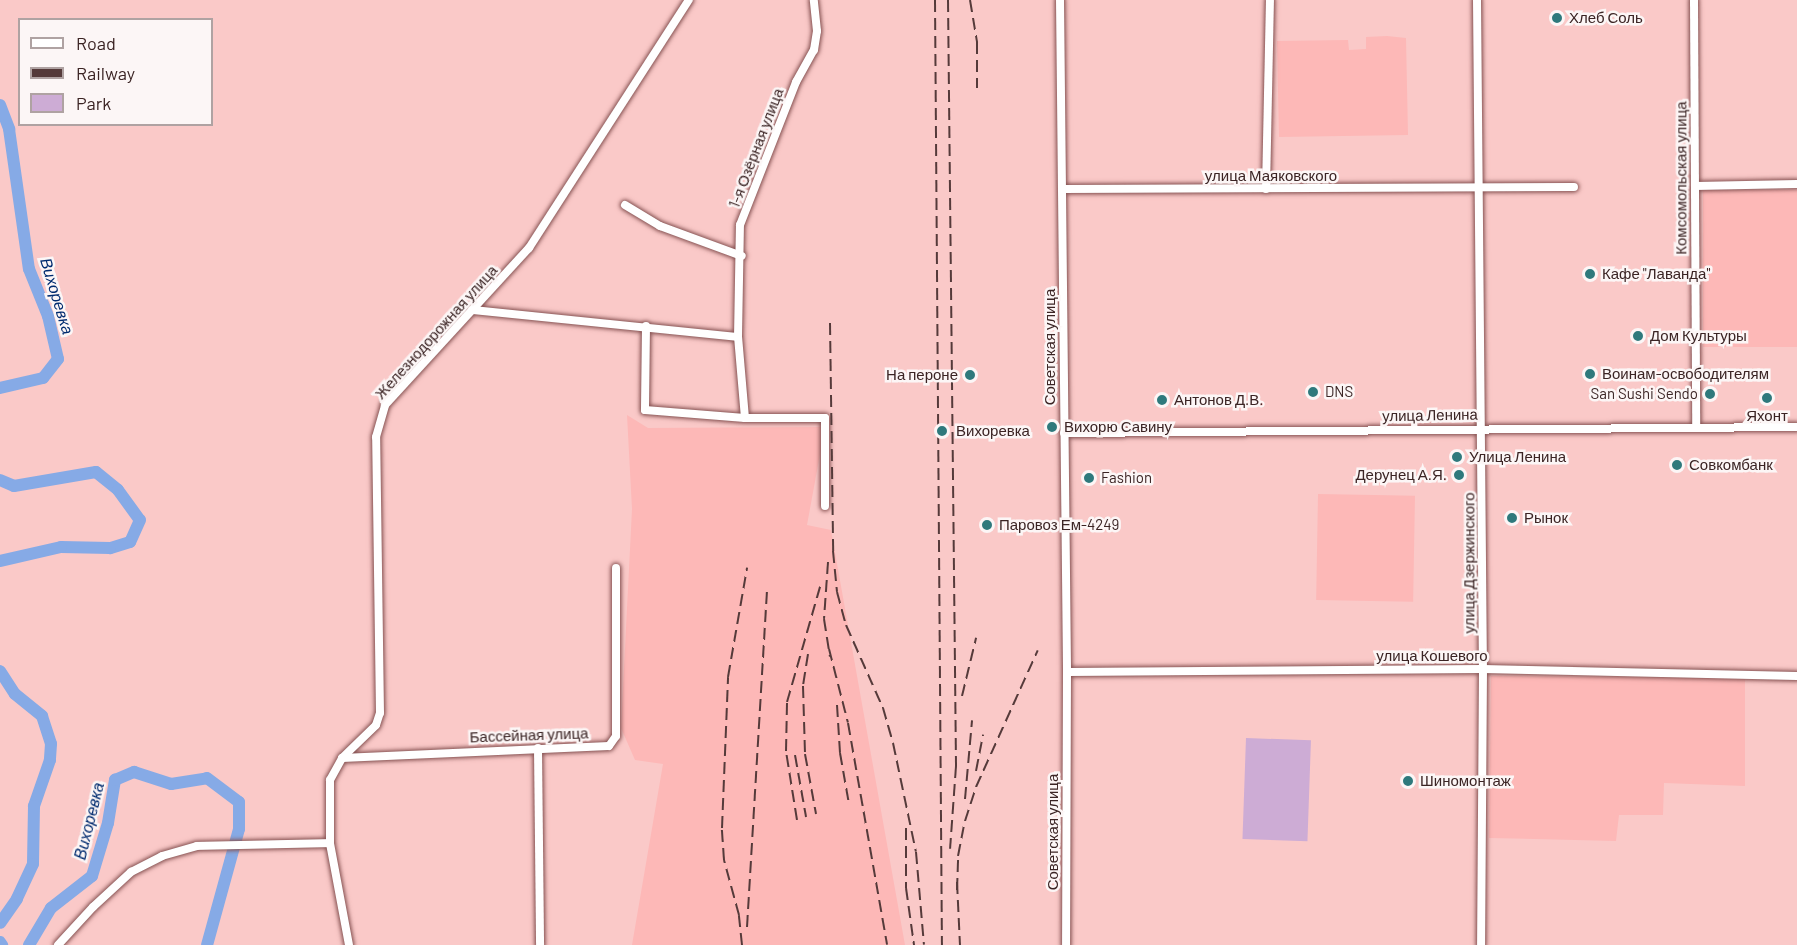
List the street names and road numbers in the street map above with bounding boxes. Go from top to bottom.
street label: 1-я Озёрная улица [725,86,787,210]
street label: Комсомольская улица [1672,101,1690,255]
street label: улица Маяковского [1205,167,1337,185]
street label: Железнодорожная улица [371,261,501,403]
street label: Советская улица [1041,289,1059,405]
street label: улица Ленина [1382,405,1478,425]
street label: улица Дзержинского [1460,492,1478,634]
street label: улица Кошевого [1376,647,1488,665]
street label: Бассейная улица [469,724,589,746]
street label: Советская улица [1044,774,1062,890]

